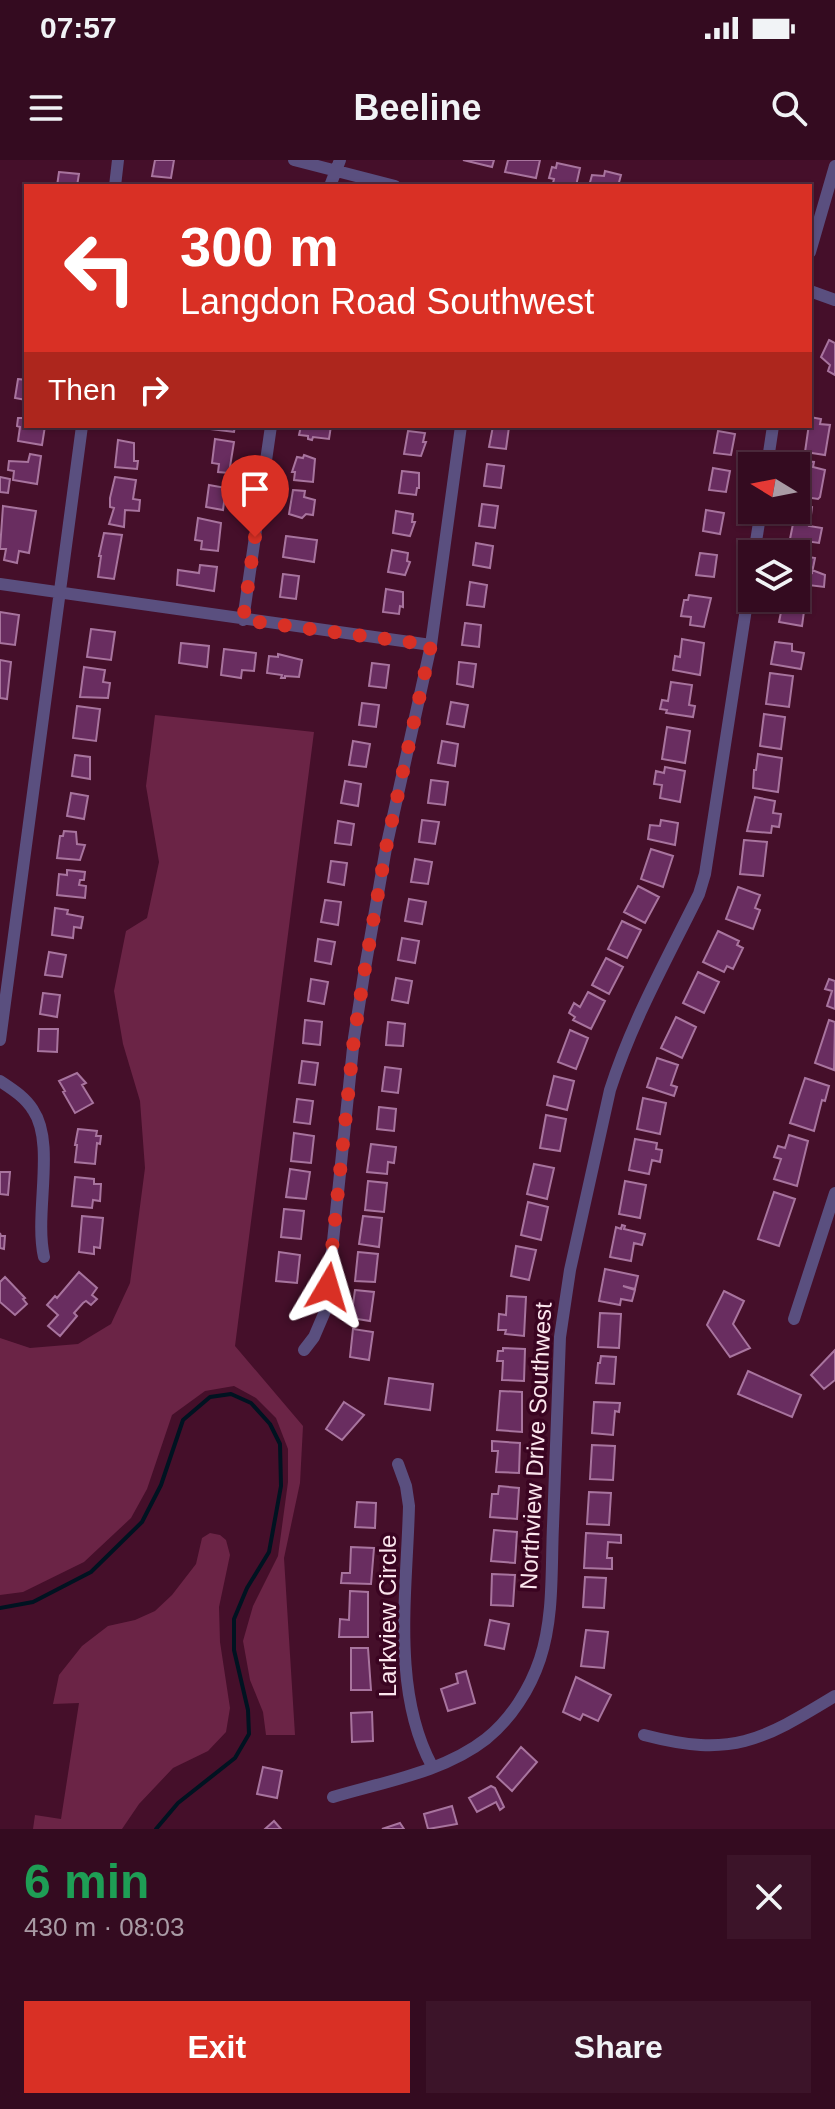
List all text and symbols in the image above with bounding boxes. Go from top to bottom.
text: 07:57 [40,11,117,44]
icon: menu [24,86,68,130]
icon: search [767,86,811,130]
text: Beeline [353,87,482,128]
text: 300 m [180,215,339,278]
icon: left [48,216,152,320]
text: Langdon Road Southwest [180,281,594,322]
icon: right [132,368,176,412]
text: Then [48,373,116,406]
north arrow [738,452,810,524]
map controls [738,452,810,612]
pin [221,455,289,537]
icon: arrive [233,467,277,511]
button: layers [738,540,810,612]
position arrow [286,1245,370,1329]
street label: Northview Drive Southwest [514,1301,557,1591]
street label: Larkview Circle [374,1535,401,1697]
text: 6 min [24,1855,149,1908]
button: close [727,1855,811,1939]
text: 430 m · 08:03 [24,1912,184,1942]
button: Exit [24,2001,410,2093]
button: Share [426,2001,811,2093]

